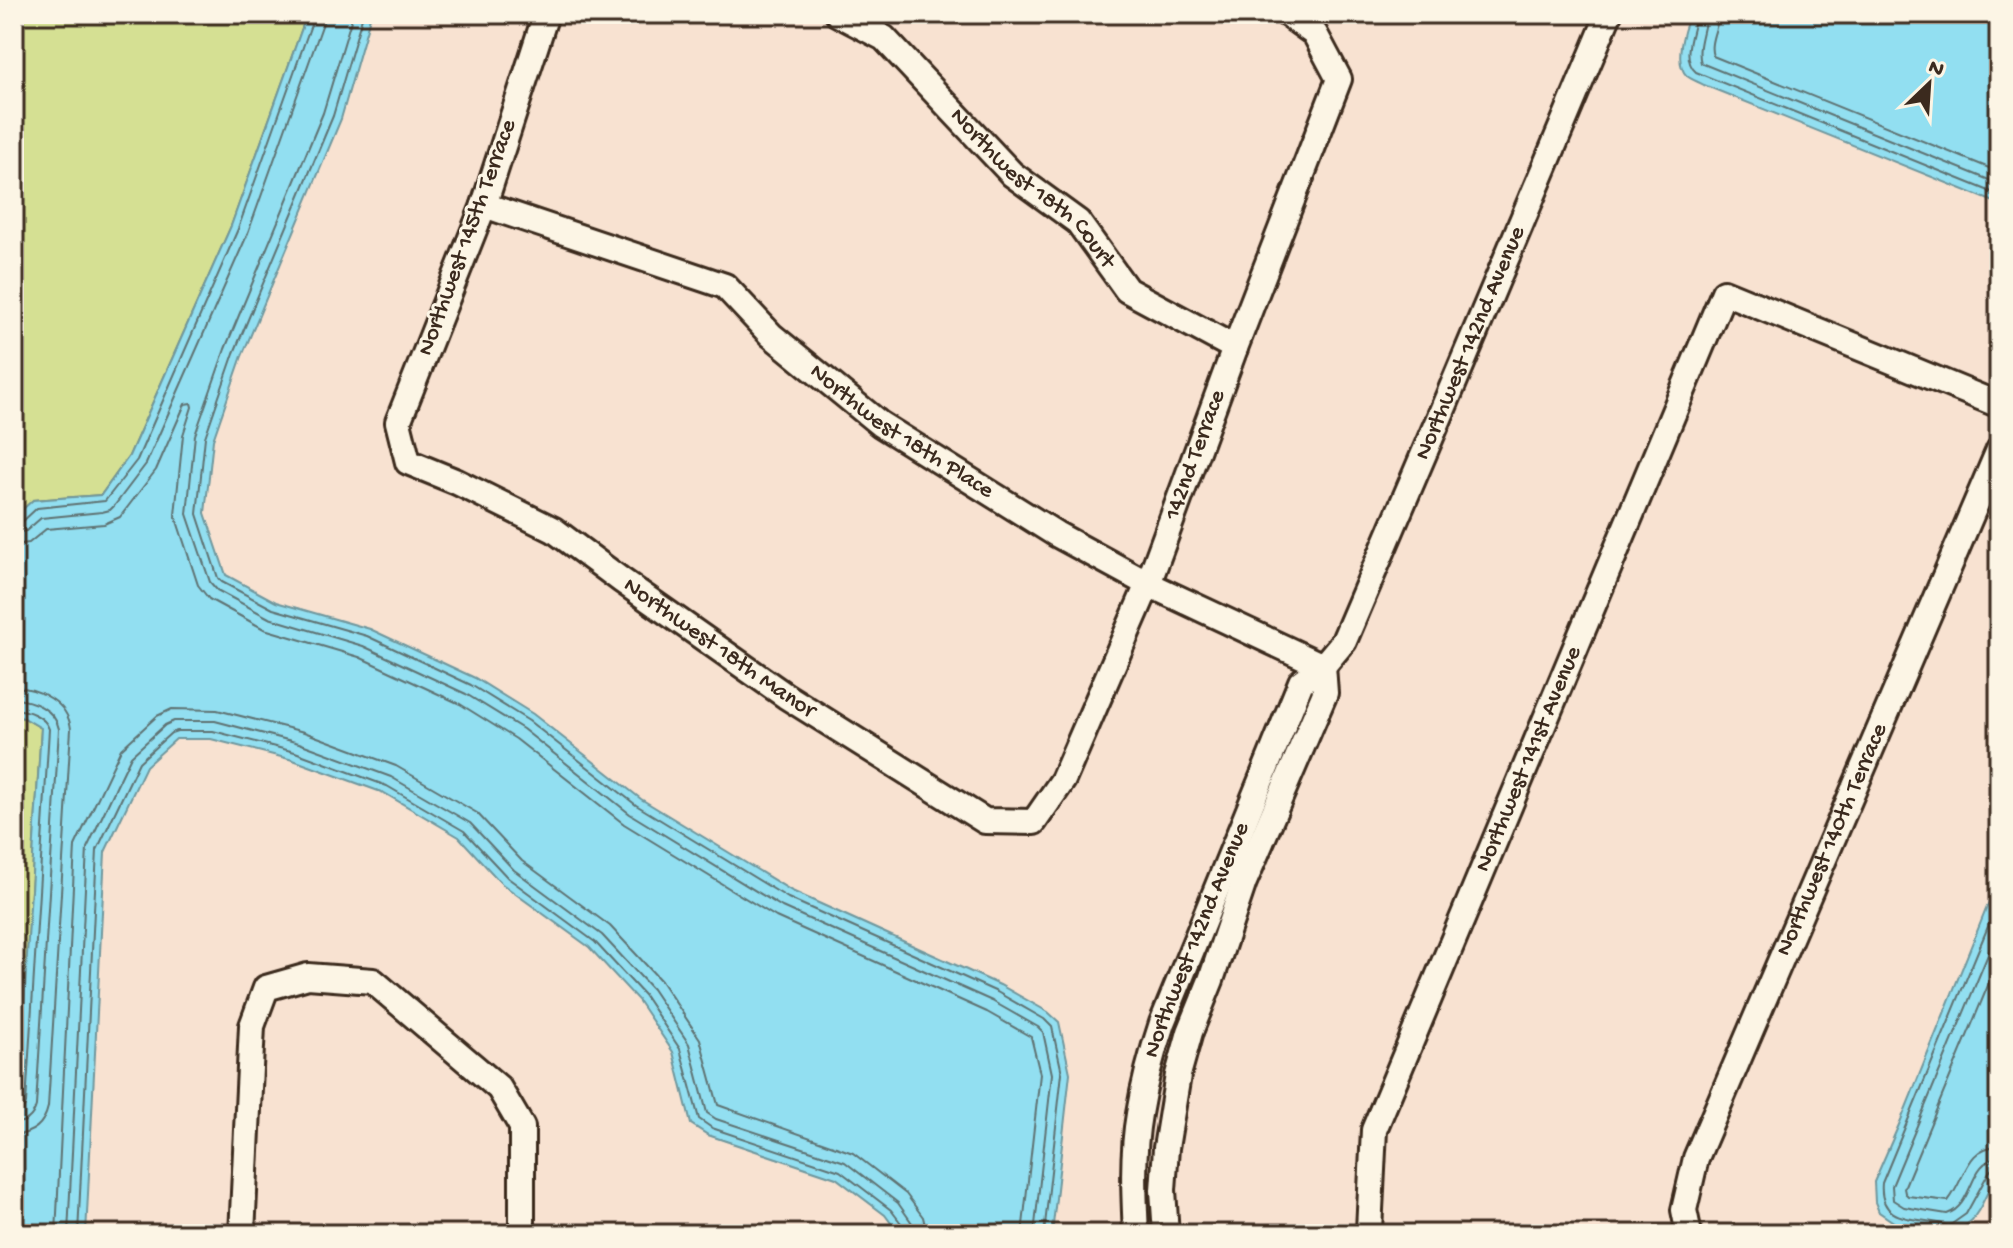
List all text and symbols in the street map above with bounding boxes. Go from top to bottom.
north arrow [1889,44,1969,124]
text: N [1924,55,1948,84]
street label: Northwest 18th Court [943,102,1123,276]
street label: Northwest 145th Terrace [412,115,524,360]
street label: Northwest 142nd Avenue [1408,221,1533,464]
street label: Northwest 18th Place [803,358,999,506]
street label: 142nd Terrace [1158,385,1233,525]
street label: Northwest 18th Manor [617,571,823,727]
street label: Northwest 141st Avenue [1469,642,1589,877]
street label: Northwest 140th Terrace [1770,719,1895,961]
street label: Northwest 142nd Avenue [1138,818,1257,1061]

